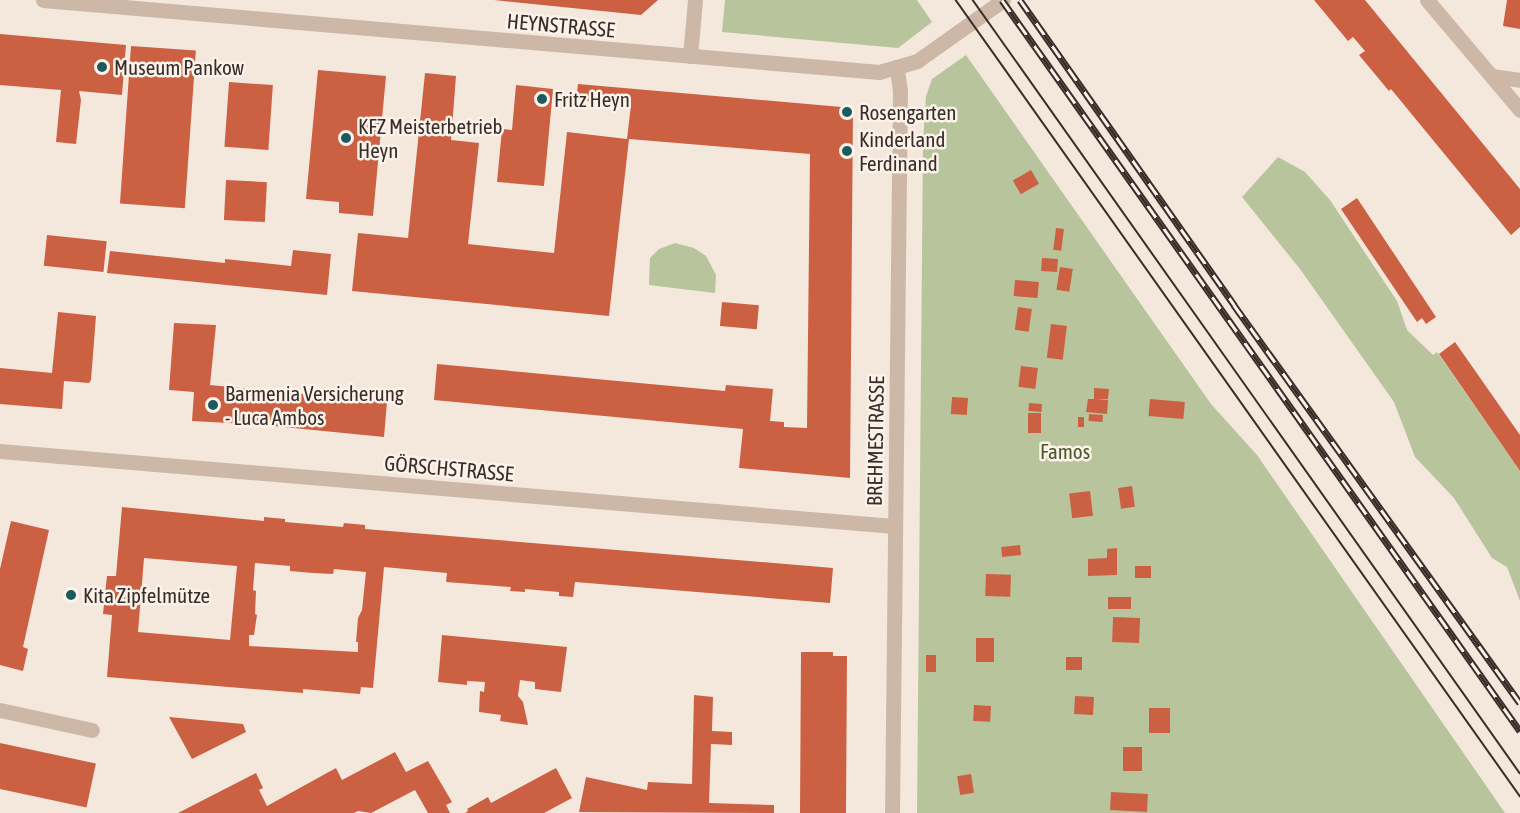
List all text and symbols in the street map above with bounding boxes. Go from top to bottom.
street label: HEYNSTRASSE [506,8,616,42]
place label: Museum Pankow [114,54,244,80]
marker: Museum Pankow [95,60,109,74]
place label: Fritz Heyn [554,86,630,112]
marker: Fritz Heyn [535,92,549,106]
place label: Rosengarten [859,99,956,125]
marker: Rosengarten [840,105,854,119]
place label: KFZ Meisterbetrieb Heyn [358,113,503,163]
place label: Kinderland Ferdinand [859,126,945,176]
marker: KFZ Meisterbetrieb Heyn [339,131,353,145]
marker: Kinderland Ferdinand [840,144,854,158]
street label: BREHMESTRASSE [861,376,889,506]
place label: Barmenia Versicherung - Luca Ambos [225,380,404,430]
marker: Barmenia Versicherung - Luca Ambos [206,398,220,412]
park label: Famos [1040,438,1090,464]
street label: GÖRSCHSTRASSE [383,450,515,486]
place label: Kita Zipfelmütze [83,582,210,608]
marker: Kita Zipfelmütze [64,588,78,602]

